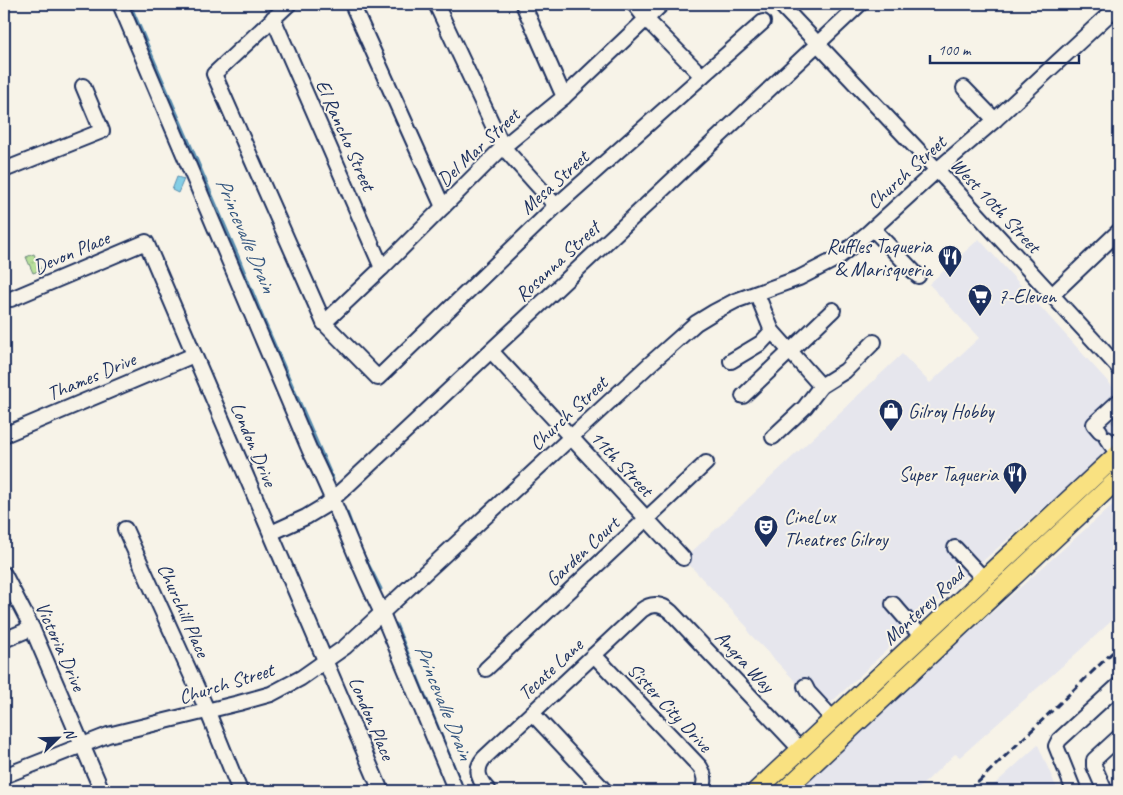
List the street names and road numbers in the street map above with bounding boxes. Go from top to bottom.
street label: El Rancho Street [310,76,382,197]
street label: Del Mar Street [432,101,527,192]
street label: Church Street [862,129,953,214]
street label: Mesa Street [515,143,596,220]
street label: West 10th Street [945,153,1048,260]
street label: Rosanna Street [510,213,607,307]
street label: Devon Place [29,225,114,280]
street label: Thames Drive [43,346,141,406]
street label: Church Street [524,369,614,456]
street label: London Drive [225,398,283,491]
street label: 11th Street [585,425,660,503]
street label: Garden Court [540,509,626,592]
street label: Churchill Place [152,559,216,662]
street label: Monterey Road [877,560,972,650]
street label: Victoria Drive [30,598,92,696]
street label: Angra Way [710,625,781,699]
street label: Tecate Lane [513,632,589,706]
street label: Church Street [176,656,279,710]
street label: Sister City Drive [622,657,718,758]
street label: London Place [343,673,401,765]

